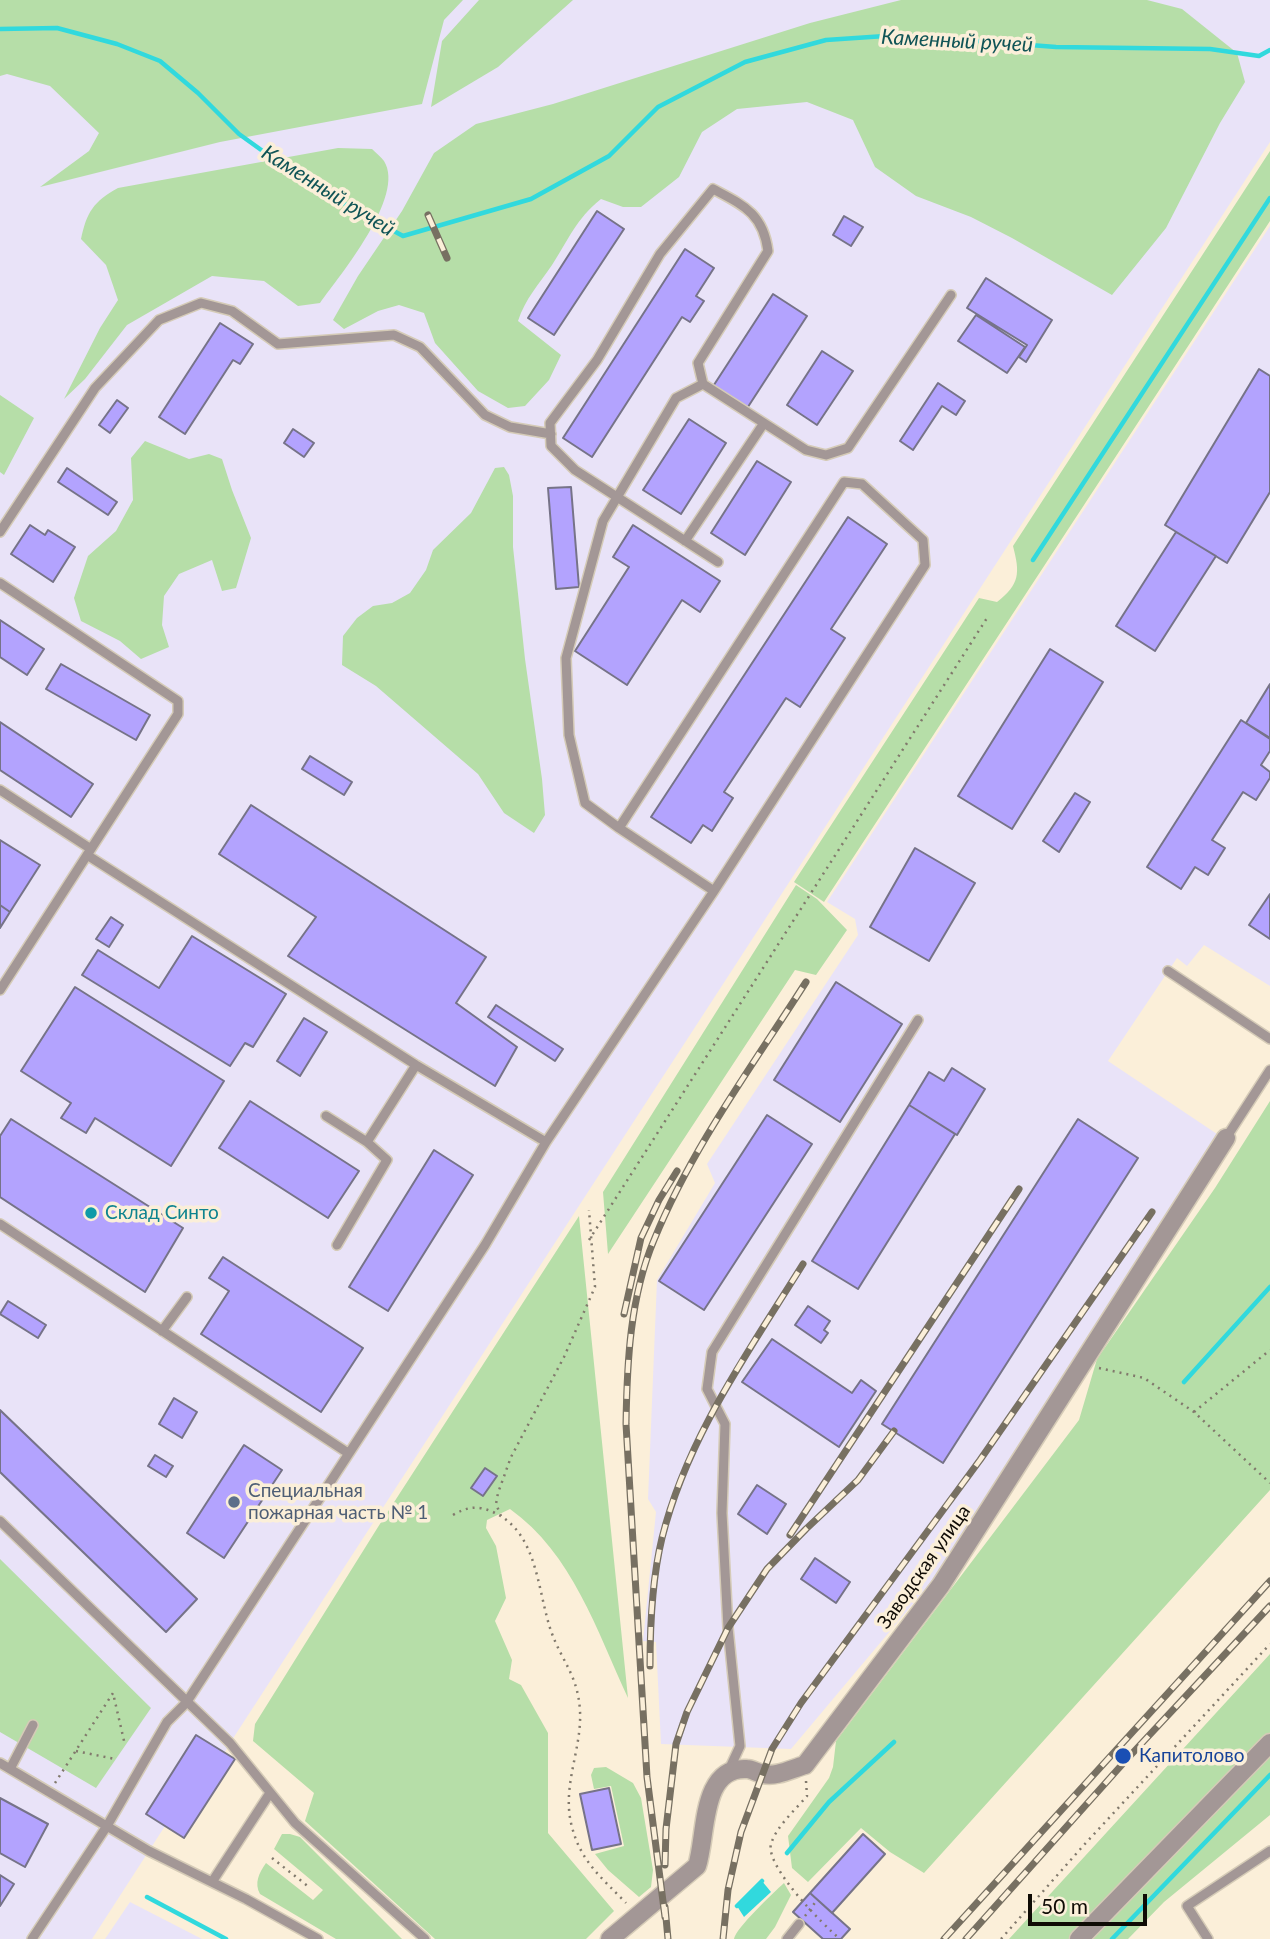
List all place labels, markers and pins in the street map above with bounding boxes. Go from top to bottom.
place label: Склад Синто [105,1202,219,1224]
marker: Склад Синто [83,1205,99,1221]
place label: Специальная пожарная часть № 1 [248,1480,428,1524]
marker: Специальная пожарная часть № 1 [226,1494,242,1510]
place label: Капитолово [1139,1745,1244,1767]
marker: Капитолово [1113,1746,1133,1766]

